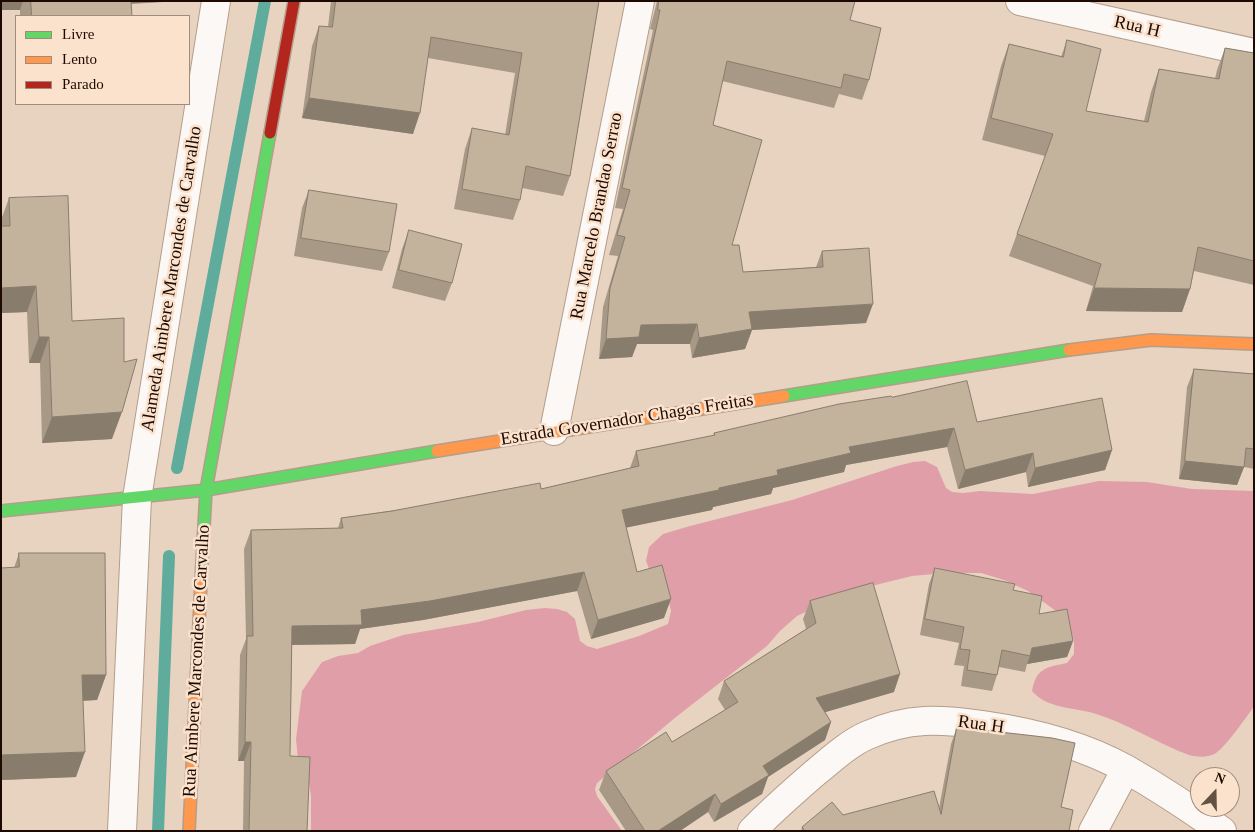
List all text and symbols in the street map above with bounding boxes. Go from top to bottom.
street label: Rua H [1112,11,1162,43]
legend [15,15,190,105]
text: Livre [62,26,94,42]
text: Lento [62,51,97,67]
text: Parado [62,76,104,92]
street label: Rua Marcelo Brandao Serrao [566,111,628,321]
street label: Alameda Aimbere Marcondes de Carvalho [137,125,207,433]
street label: Estrada Governador Chagas Freitas [499,389,755,451]
street label: Rua Aimbere Marcondes de Carvalho [179,524,215,798]
street label: Rua H [956,711,1006,739]
north arrow [1190,767,1240,817]
text: N [1213,770,1228,787]

